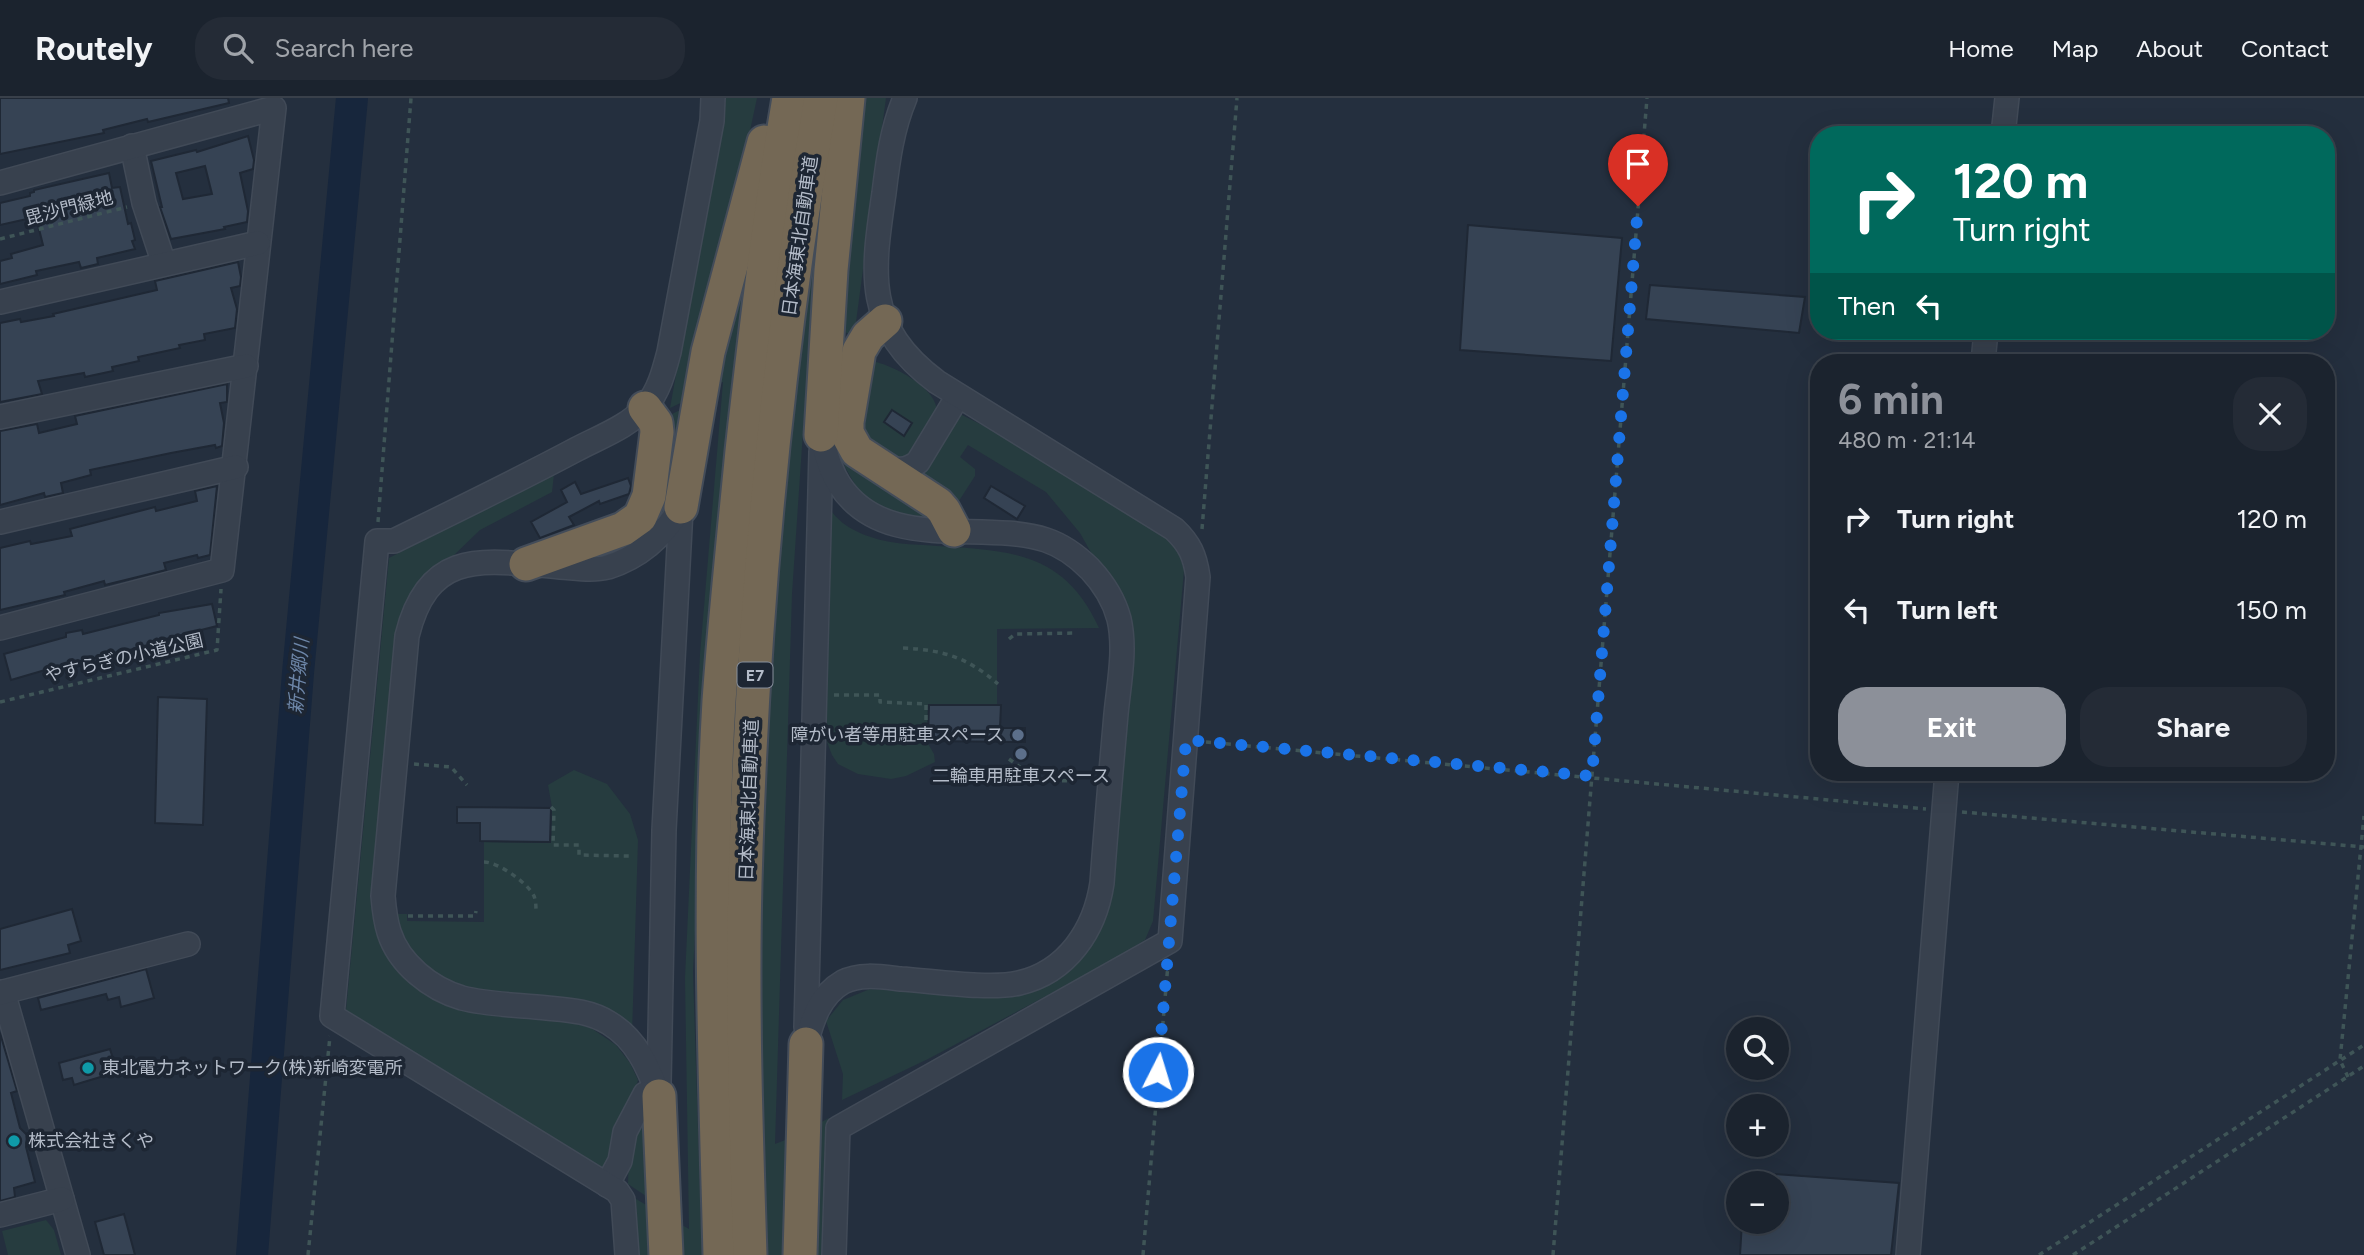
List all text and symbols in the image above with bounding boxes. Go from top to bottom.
search box [195,17,685,80]
text: Routely [35,29,153,68]
icon: search [219,29,257,67]
text: Search here [275,32,414,64]
text: Home [1948,34,2014,63]
text: Map [2052,34,2098,63]
text: About [2136,34,2203,63]
text: Contact [2241,34,2329,63]
pin [1608,134,1668,206]
icon: arrive [1619,145,1657,183]
text: 120 m [1953,151,2088,210]
street label: 日本海東北自動車道 [778,154,822,318]
icon: right [1838,154,1929,245]
street label: 毘沙門緑地 [23,186,115,230]
text: Turn right [1953,211,2091,249]
icon: left [1910,287,1948,325]
text: Then [1838,290,1896,322]
text: 6 min [1838,374,1944,425]
button: close [2233,377,2307,451]
text: 480 m · 21:14 [1838,426,1976,454]
icon: right [1838,500,1876,538]
text: Turn right [1897,503,2014,535]
text: 120 m [2237,503,2307,535]
icon: left [1838,591,1876,629]
text: Turn left [1897,594,1998,626]
text: 150 m [2236,594,2307,626]
street label: やすらぎの小道公園 [43,629,205,687]
water label: 新井郷川 [284,635,313,715]
road number: E7 [738,662,772,688]
button: Exit [1838,687,2066,767]
button: Share [2080,687,2307,767]
street label: 日本海東北自動車道 [735,719,763,881]
place label: 障がい者等用駐車スペース [790,724,1004,746]
marker: 障がい者等用駐車スペース [1010,727,1026,743]
marker: 二輪車用駐車スペース [1013,746,1029,762]
place label: 二輪車用駐車スペース [932,765,1110,787]
map controls [1726,1017,1789,1234]
button: search [1726,1017,1789,1080]
position arrow [1121,1035,1195,1109]
place label: 東北電力ネットワーク(株)新崎変電所 [102,1057,403,1079]
marker: 東北電力ネットワーク(株)新崎変電所 [80,1060,96,1076]
button: + [1726,1094,1789,1157]
place label: 株式会社きくや [28,1130,154,1152]
marker: 株式会社きくや [6,1133,22,1149]
button: − [1726,1171,1789,1234]

